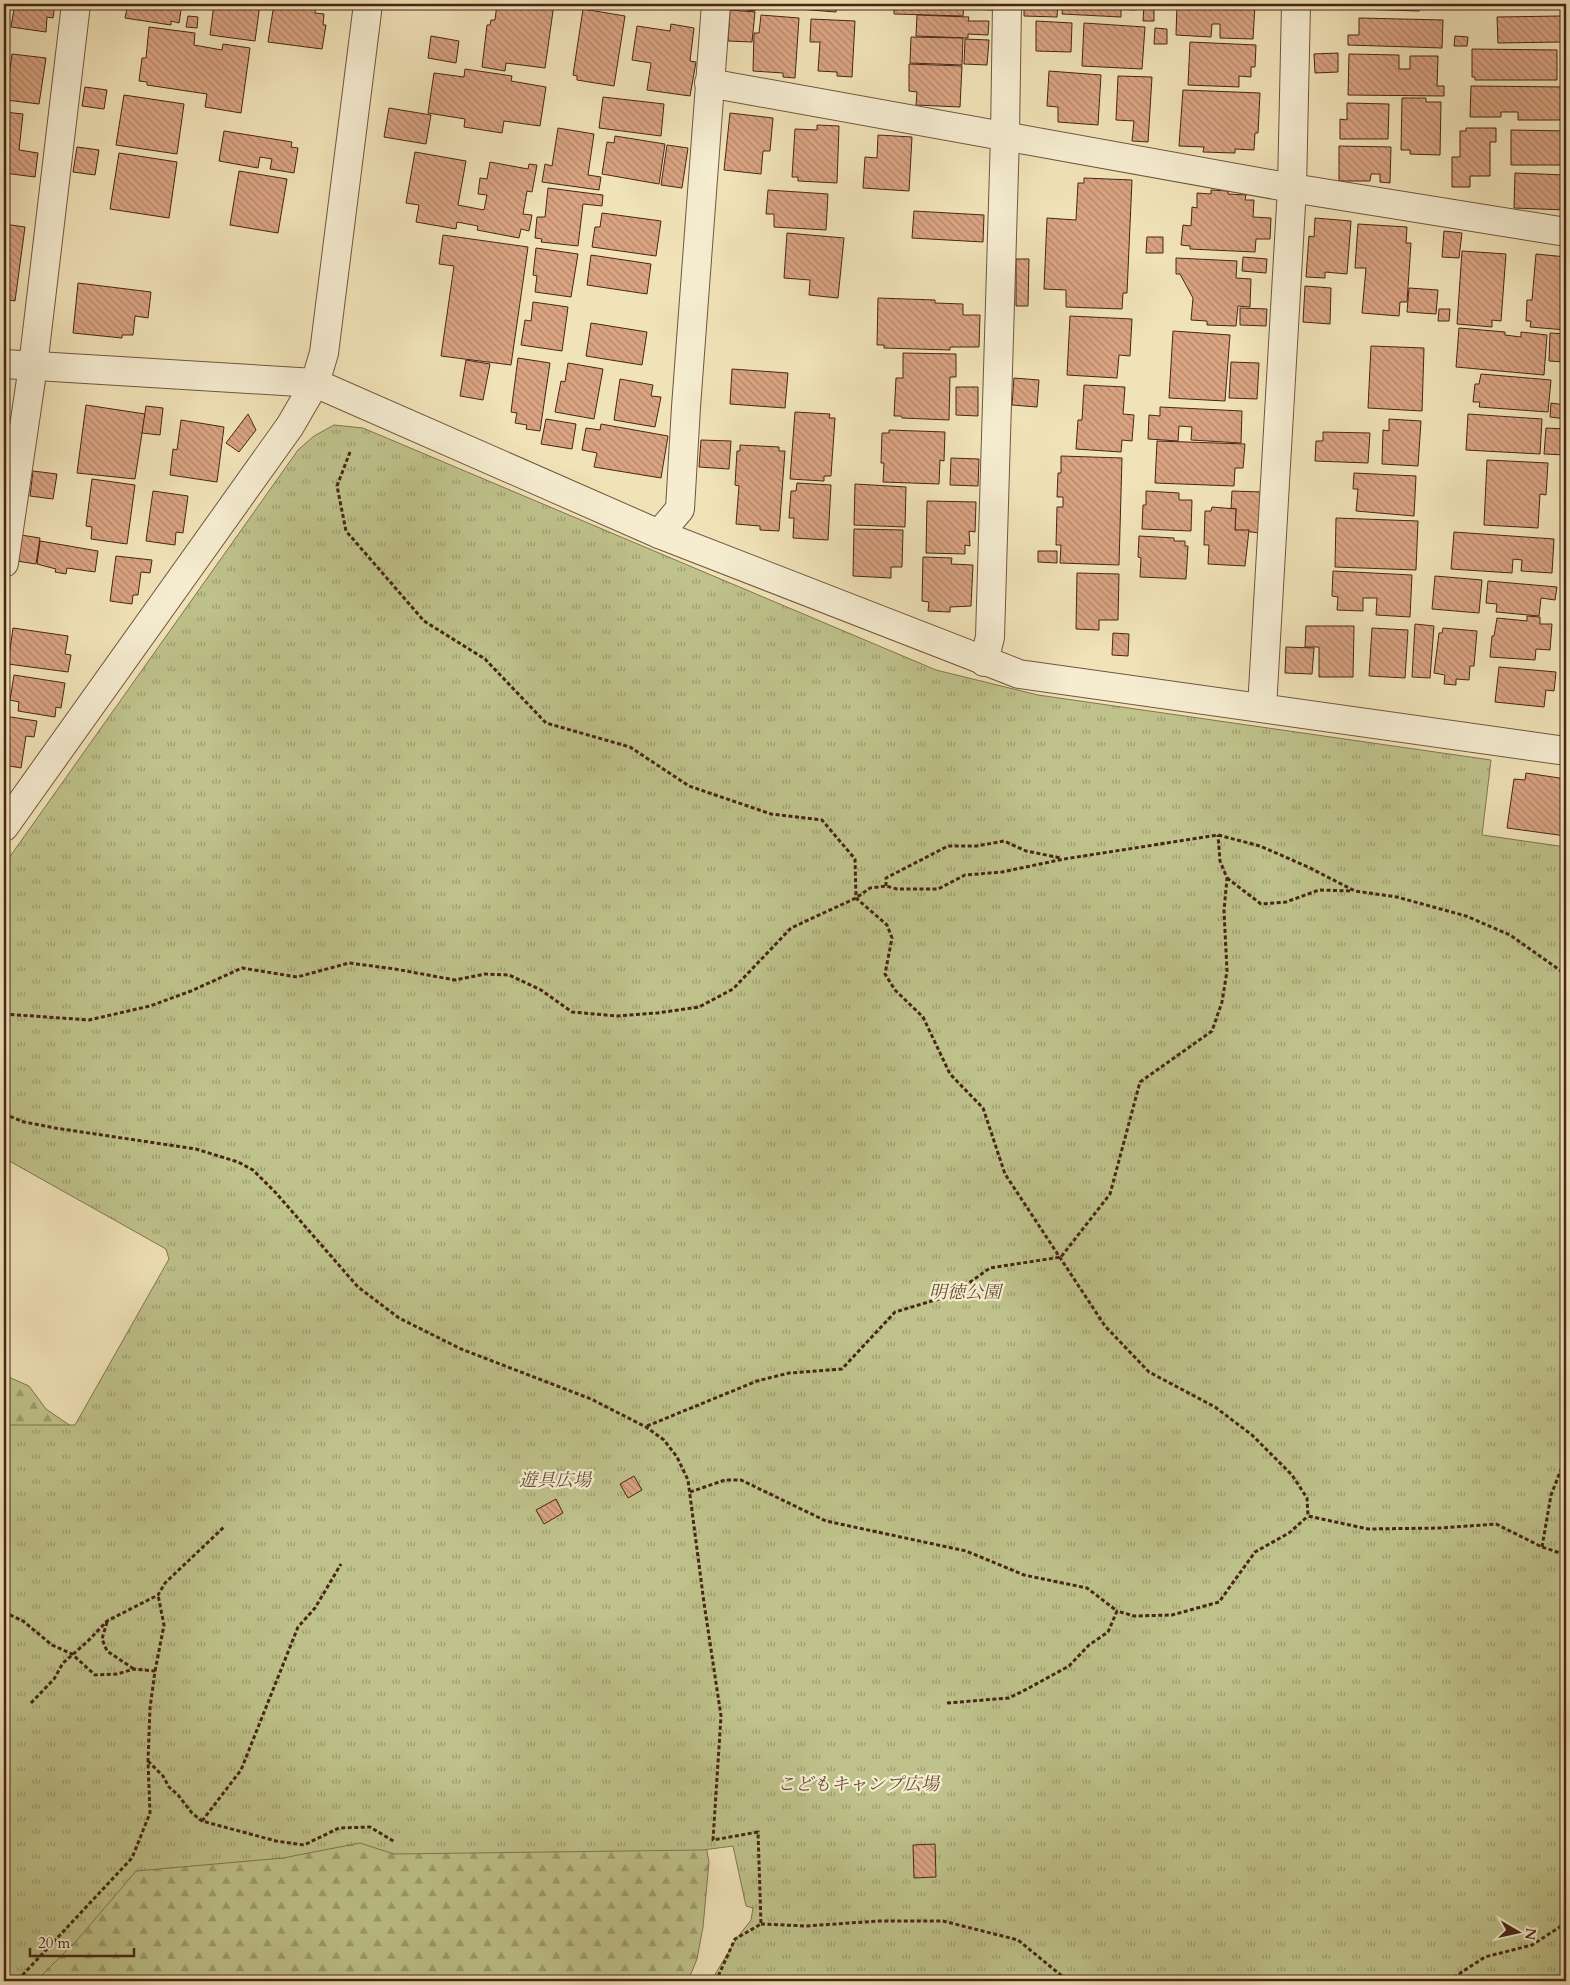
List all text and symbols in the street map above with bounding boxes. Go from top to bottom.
park label: 明徳公園 [929,1280,1004,1305]
park label: 遊具広場 [519,1468,593,1493]
park label: こどもキャンプ広場 [777,1772,941,1797]
north arrow [1492,1908,1542,1958]
scale bar [30,1925,134,1957]
text: N [1520,1926,1541,1941]
text: 20 m [38,1933,70,1953]

